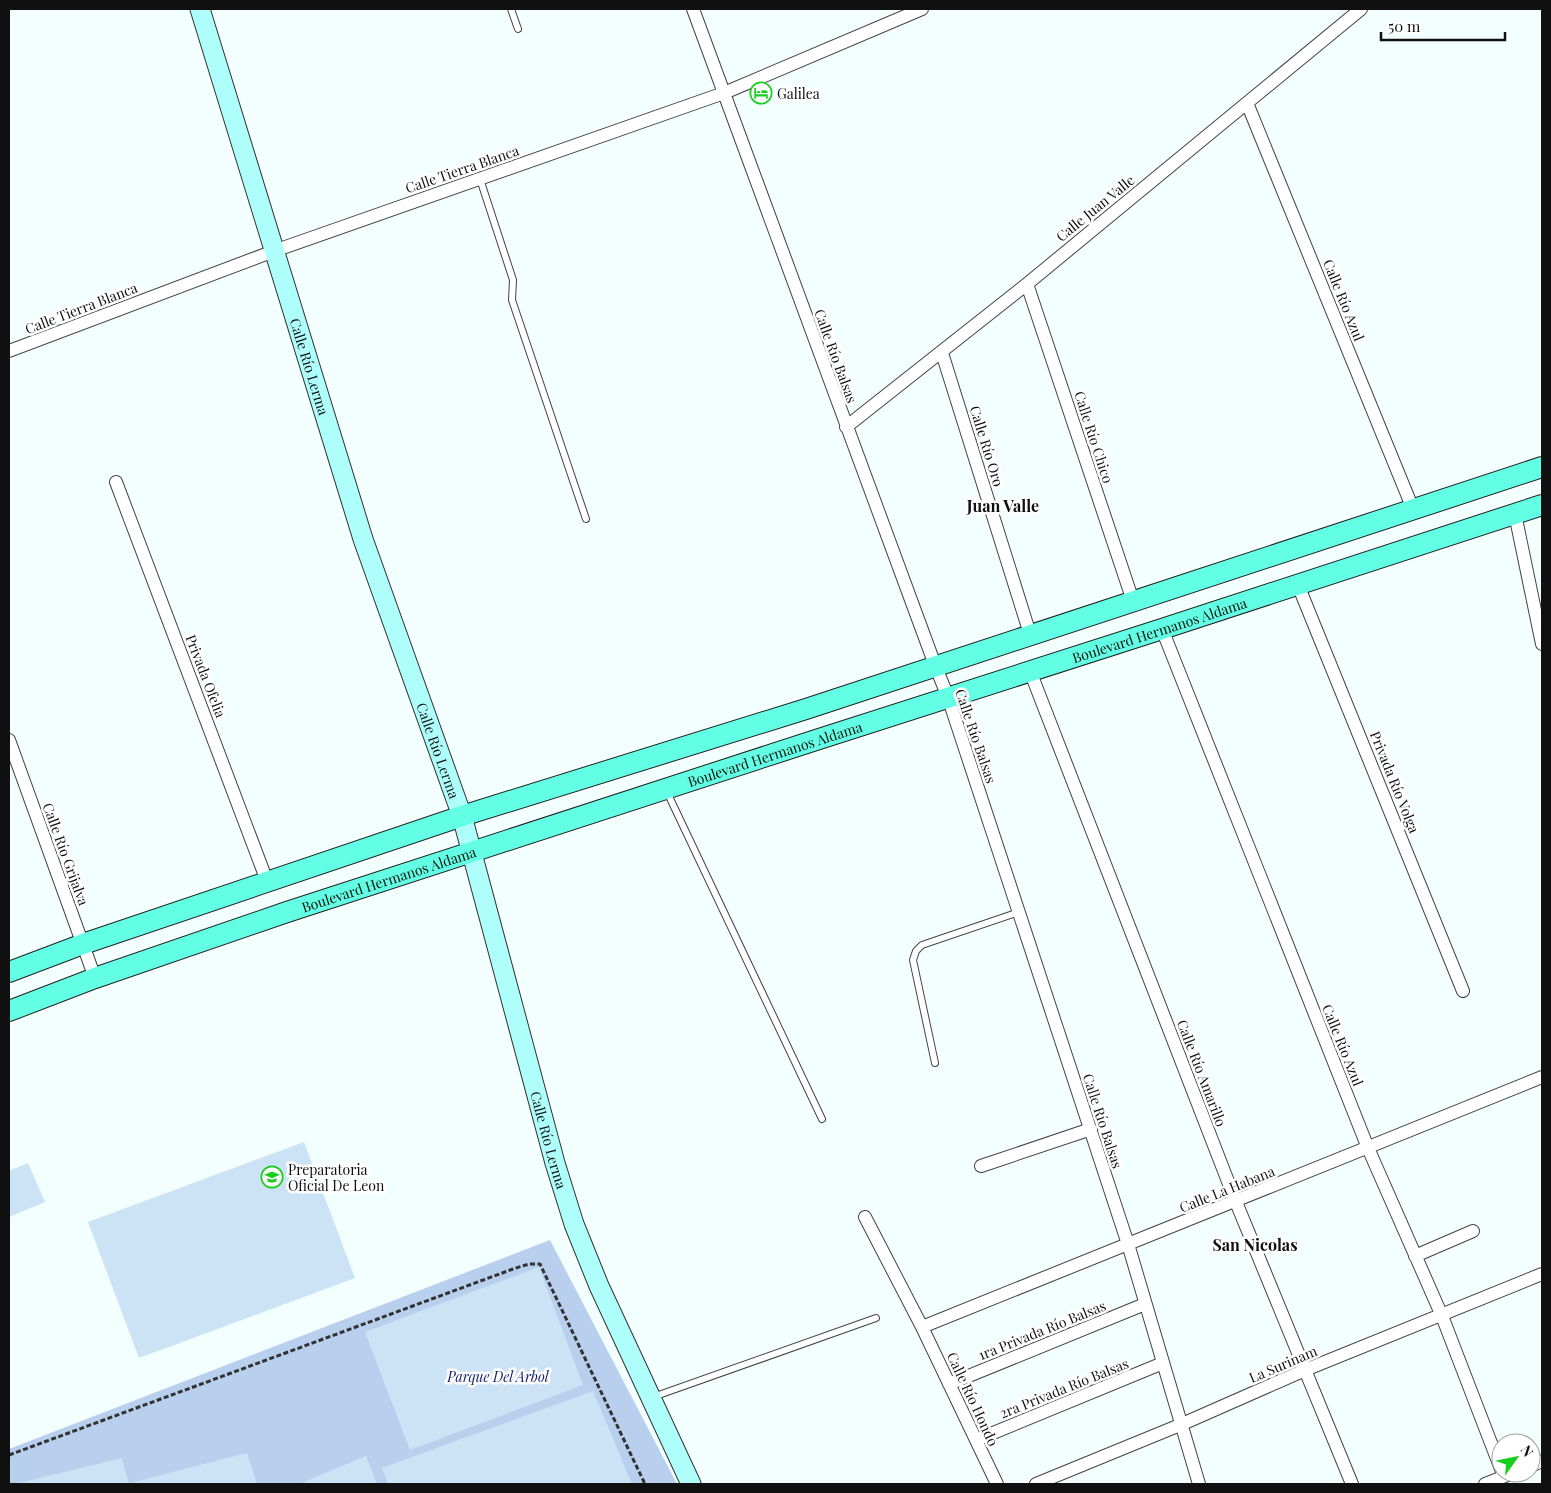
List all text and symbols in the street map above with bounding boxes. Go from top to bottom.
scale bar [1381,10,1505,42]
text: 50 m [1388,16,1421,36]
hotel icon: Galilea [749,81,773,105]
place label: Galilea [777,84,820,103]
street label: Calle Tierra Blanca [403,141,521,197]
street label: Calle Juan Valle [1052,170,1138,246]
street label: Calle Río Azul [1319,256,1369,344]
street label: Calle Tierra Blanca [22,278,140,338]
street label: Calle Río Balsas [810,306,862,406]
street label: Calle Río Lerma [286,316,334,417]
street label: Calle Río Chico [1070,388,1118,486]
street label: Calle Río Oro [966,403,1008,489]
district label: Juan Valle [966,495,1039,516]
street label: Boulevard Hermanos Aldama [1070,593,1249,667]
street label: Privada Ofelia [181,632,231,720]
street label: Calle Río Balsas [951,686,1001,786]
street label: Calle Río Lerma [413,700,464,801]
street label: Boulevard Hermanos Aldama [685,716,864,791]
street label: Privada Río Volga [1366,728,1424,836]
street label: Calle Río Grijalva [39,800,93,908]
street label: Boulevard Hermanos Aldama [299,842,478,916]
street label: Calle Río Azul [1318,1001,1368,1089]
street label: Calle Río Amarillo [1173,1017,1231,1129]
street label: Calle Río Balsas [1079,1071,1127,1171]
street label: Calle Río Lerma [527,1089,572,1191]
place label: Preparatoria Oficial De Leon [288,1160,385,1195]
street label: Calle La Habana [1177,1161,1278,1217]
school or university icon: Preparatoria Oficial De Leon [260,1165,284,1189]
district label: San Nicolas [1212,1234,1298,1255]
street label: 1ra Privada Río Balsas [975,1296,1109,1364]
street label: La Surinam [1246,1341,1321,1387]
street label: Calle Río Hondo [943,1349,1003,1449]
street label: 2ra Privada Río Balsas [997,1353,1131,1423]
park label: Parque Del Arbol [446,1367,550,1386]
north arrow [1491,1433,1541,1483]
text: N [1517,1441,1538,1460]

